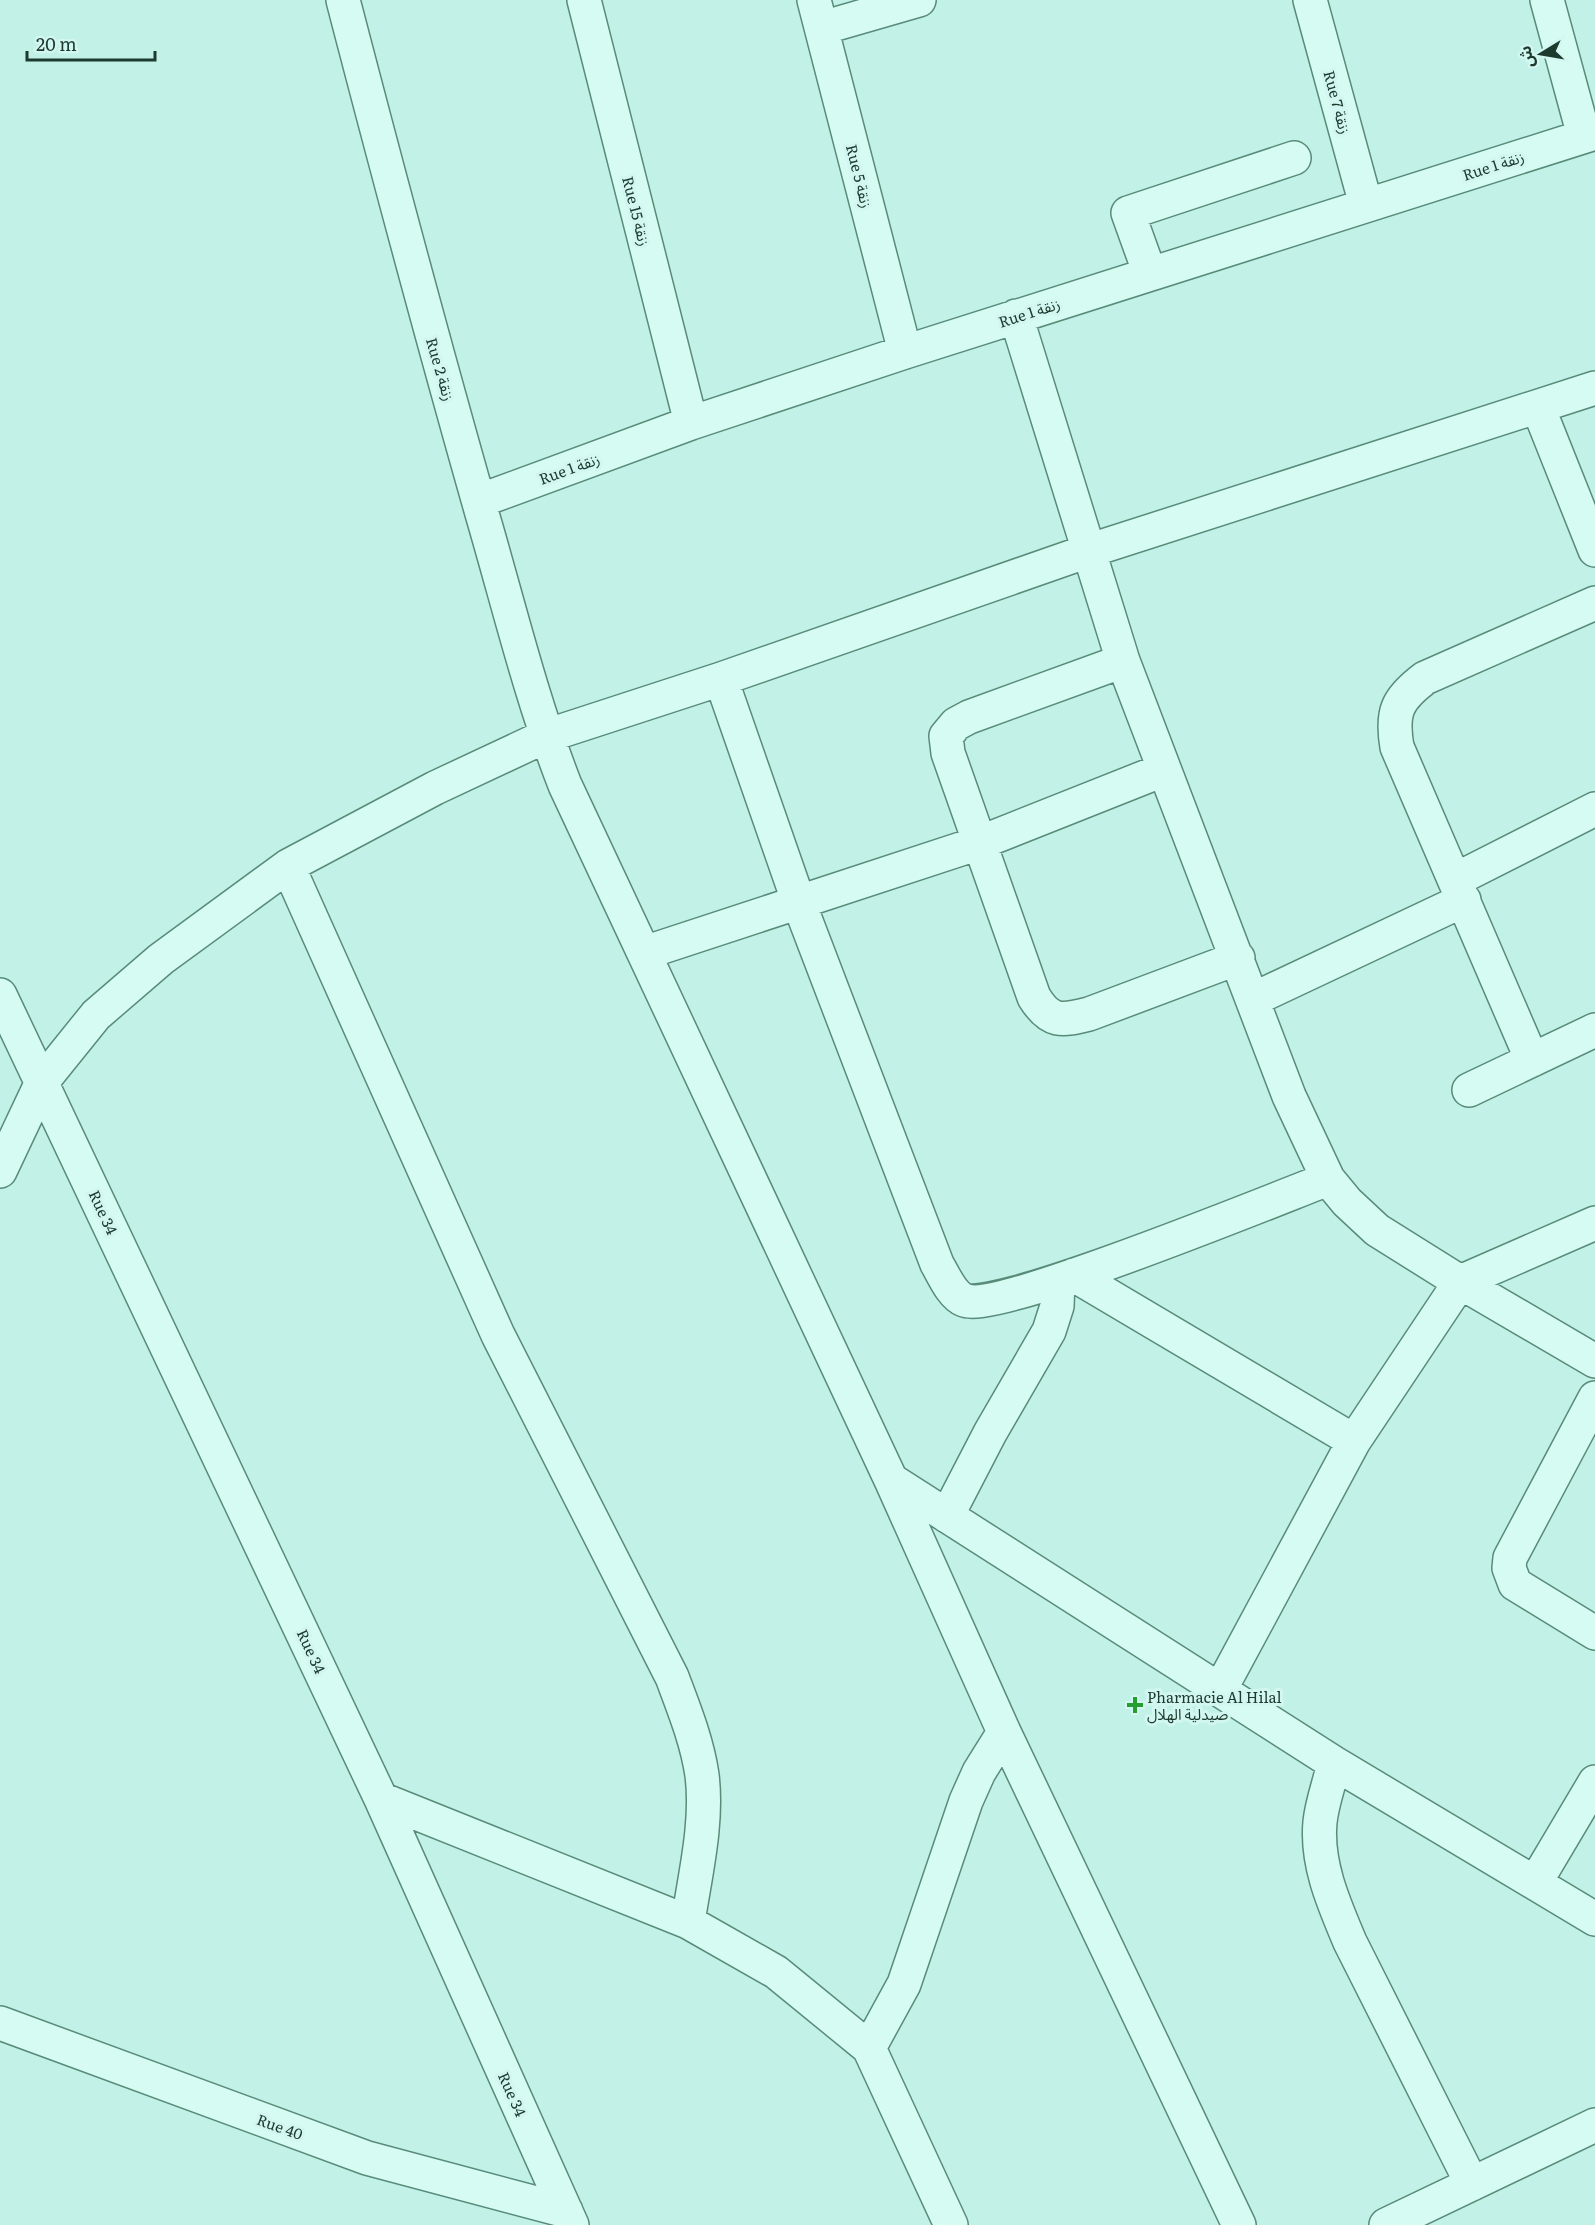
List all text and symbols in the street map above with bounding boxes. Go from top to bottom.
scale bar [27,24,154,62]
north arrow [1511,24,1571,84]
text: 20 m [36,30,77,57]
text: ش [1511,44,1539,70]
street label: Rue 7 زنقة [1318,68,1358,136]
street label: Rue 5 زنقة [841,142,879,210]
street label: Rue 1 زنقة [1459,144,1527,186]
street label: Rue 15 زنقة [617,174,657,248]
street label: Rue 1 زنقة [995,291,1063,333]
street label: Rue 2 زنقة [421,335,461,403]
street label: Rue 1 زنقة [535,446,603,490]
street label: Rue 34 [84,1186,124,1238]
street label: Rue 34 [292,1625,332,1677]
place label: Pharmacie Al Hilal صيدلية الهلال [1147,1685,1282,1725]
marker: Pharmacie Al Hilal صيدلية الهلال [1128,1698,1142,1712]
street label: Rue 34 [493,2068,533,2120]
street label: Rue 40 [254,2107,307,2145]

